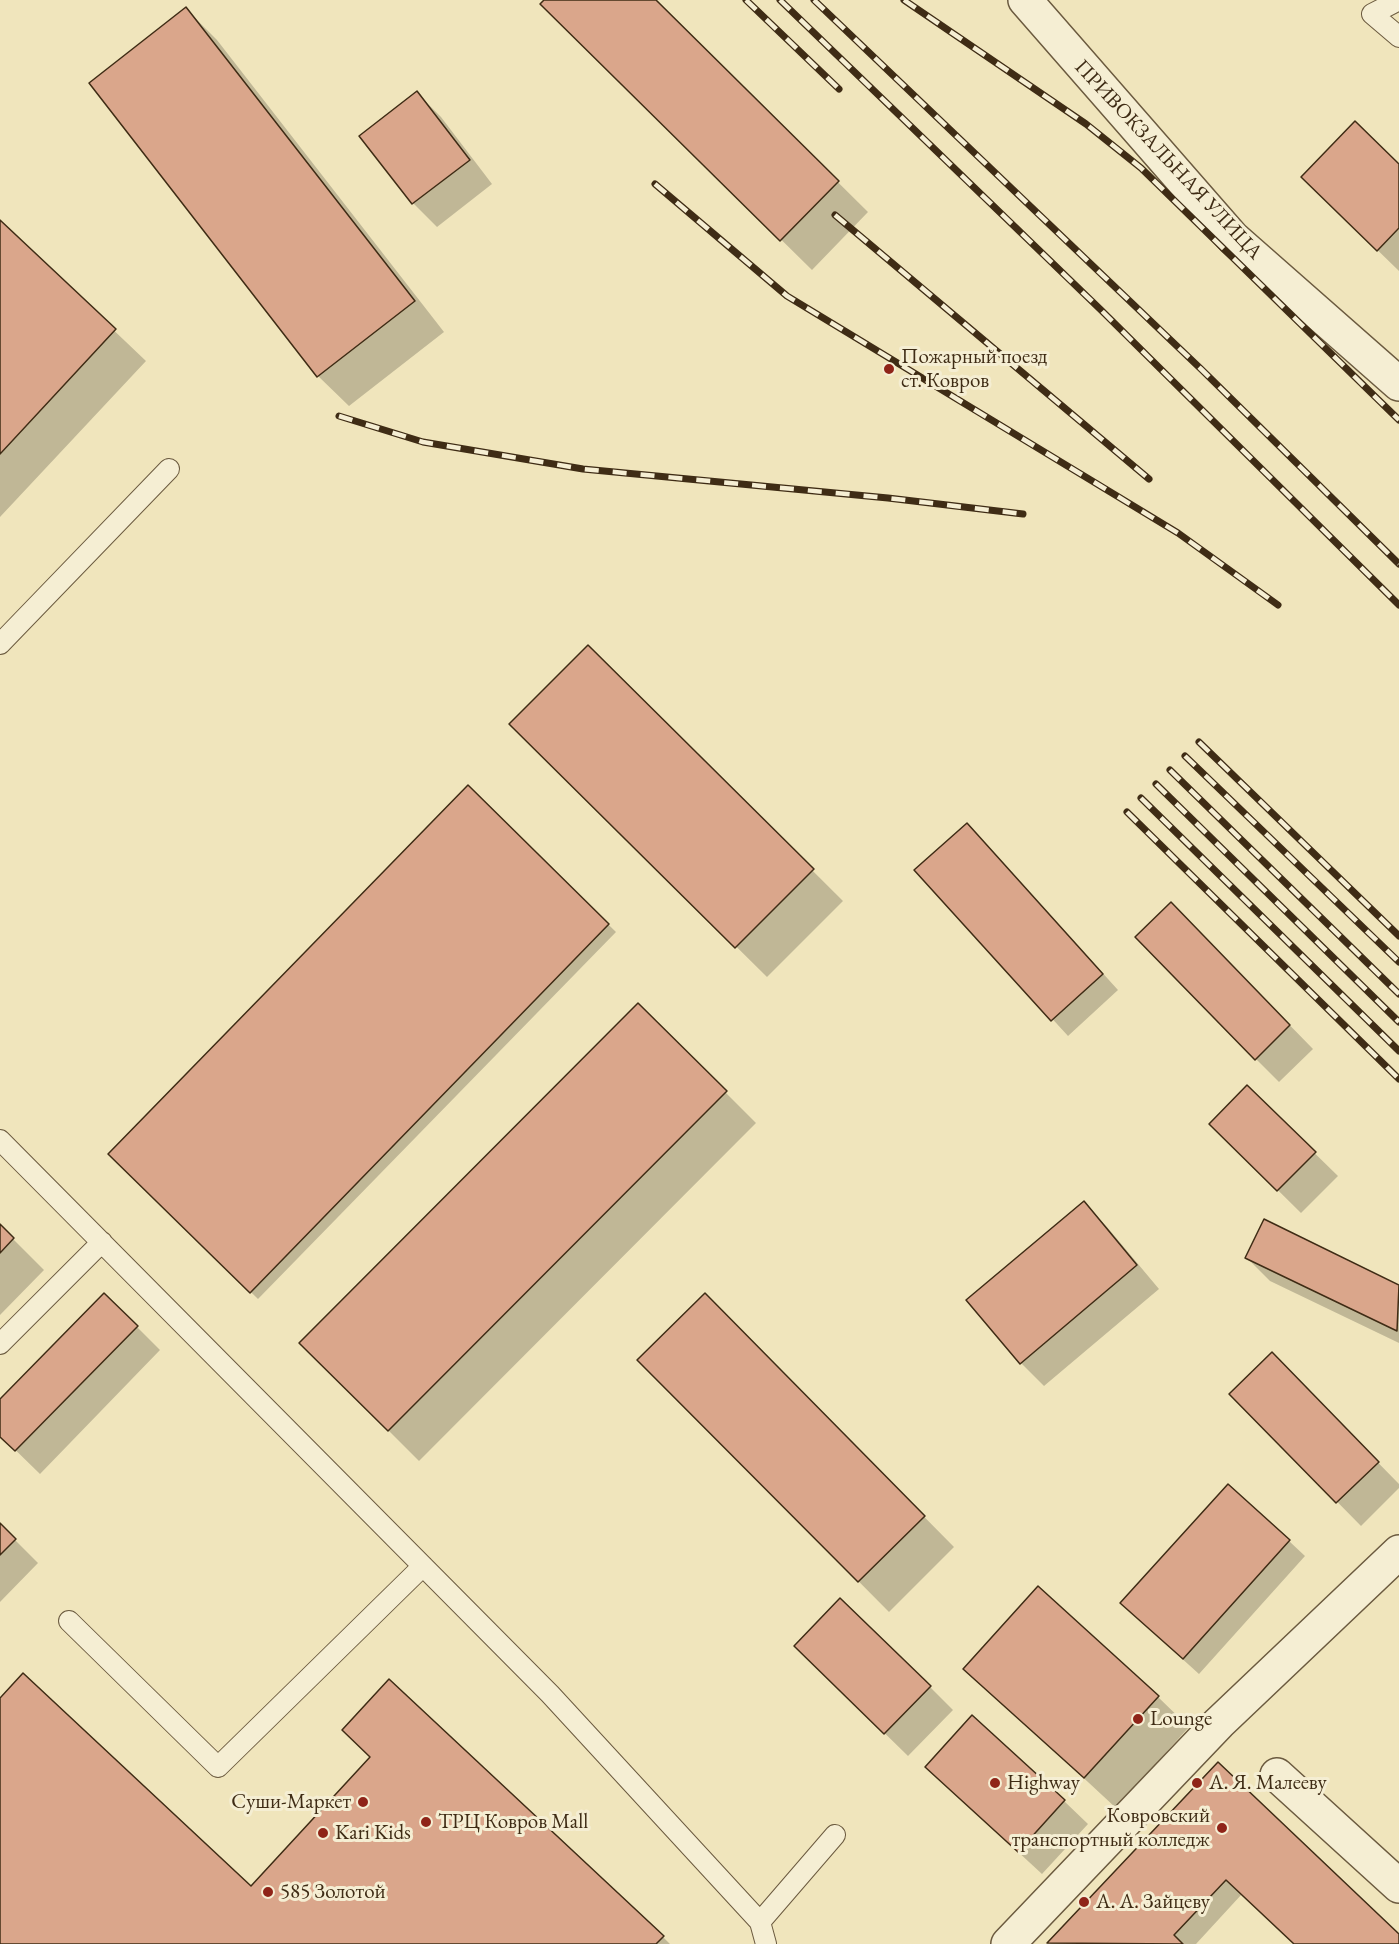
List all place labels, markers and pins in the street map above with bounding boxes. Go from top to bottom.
place label: Пожарный поезд ст. Ковров [901,344,1047,394]
marker: Пожарный поезд ст. Ковров [882,362,896,376]
place label: Lounge [1150,1706,1212,1732]
marker: Lounge [1131,1712,1145,1726]
place label: Highway [1007,1770,1080,1796]
place label: А. Я. Малееву [1209,1770,1327,1796]
marker: Highway [988,1776,1002,1790]
marker: А. Я. Малееву [1190,1776,1204,1790]
place label: Суши-Маркет [231,1789,351,1815]
marker: Суши-Маркет [356,1795,370,1809]
place label: Ковровский транспортный колледж [1012,1803,1210,1853]
place label: ТРЦ Ковров Mall [438,1809,588,1835]
marker: ТРЦ Ковров Mall [419,1815,433,1829]
place label: Kari Kids [335,1820,411,1846]
marker: Ковровский транспортный колледж [1215,1821,1229,1835]
marker: Kari Kids [316,1826,330,1840]
place label: 585 Золотой [280,1879,386,1905]
marker: 585 Золотой [261,1885,275,1899]
place label: А. А. Зайцеву [1096,1889,1210,1915]
marker: А. А. Зайцеву [1077,1895,1091,1909]

